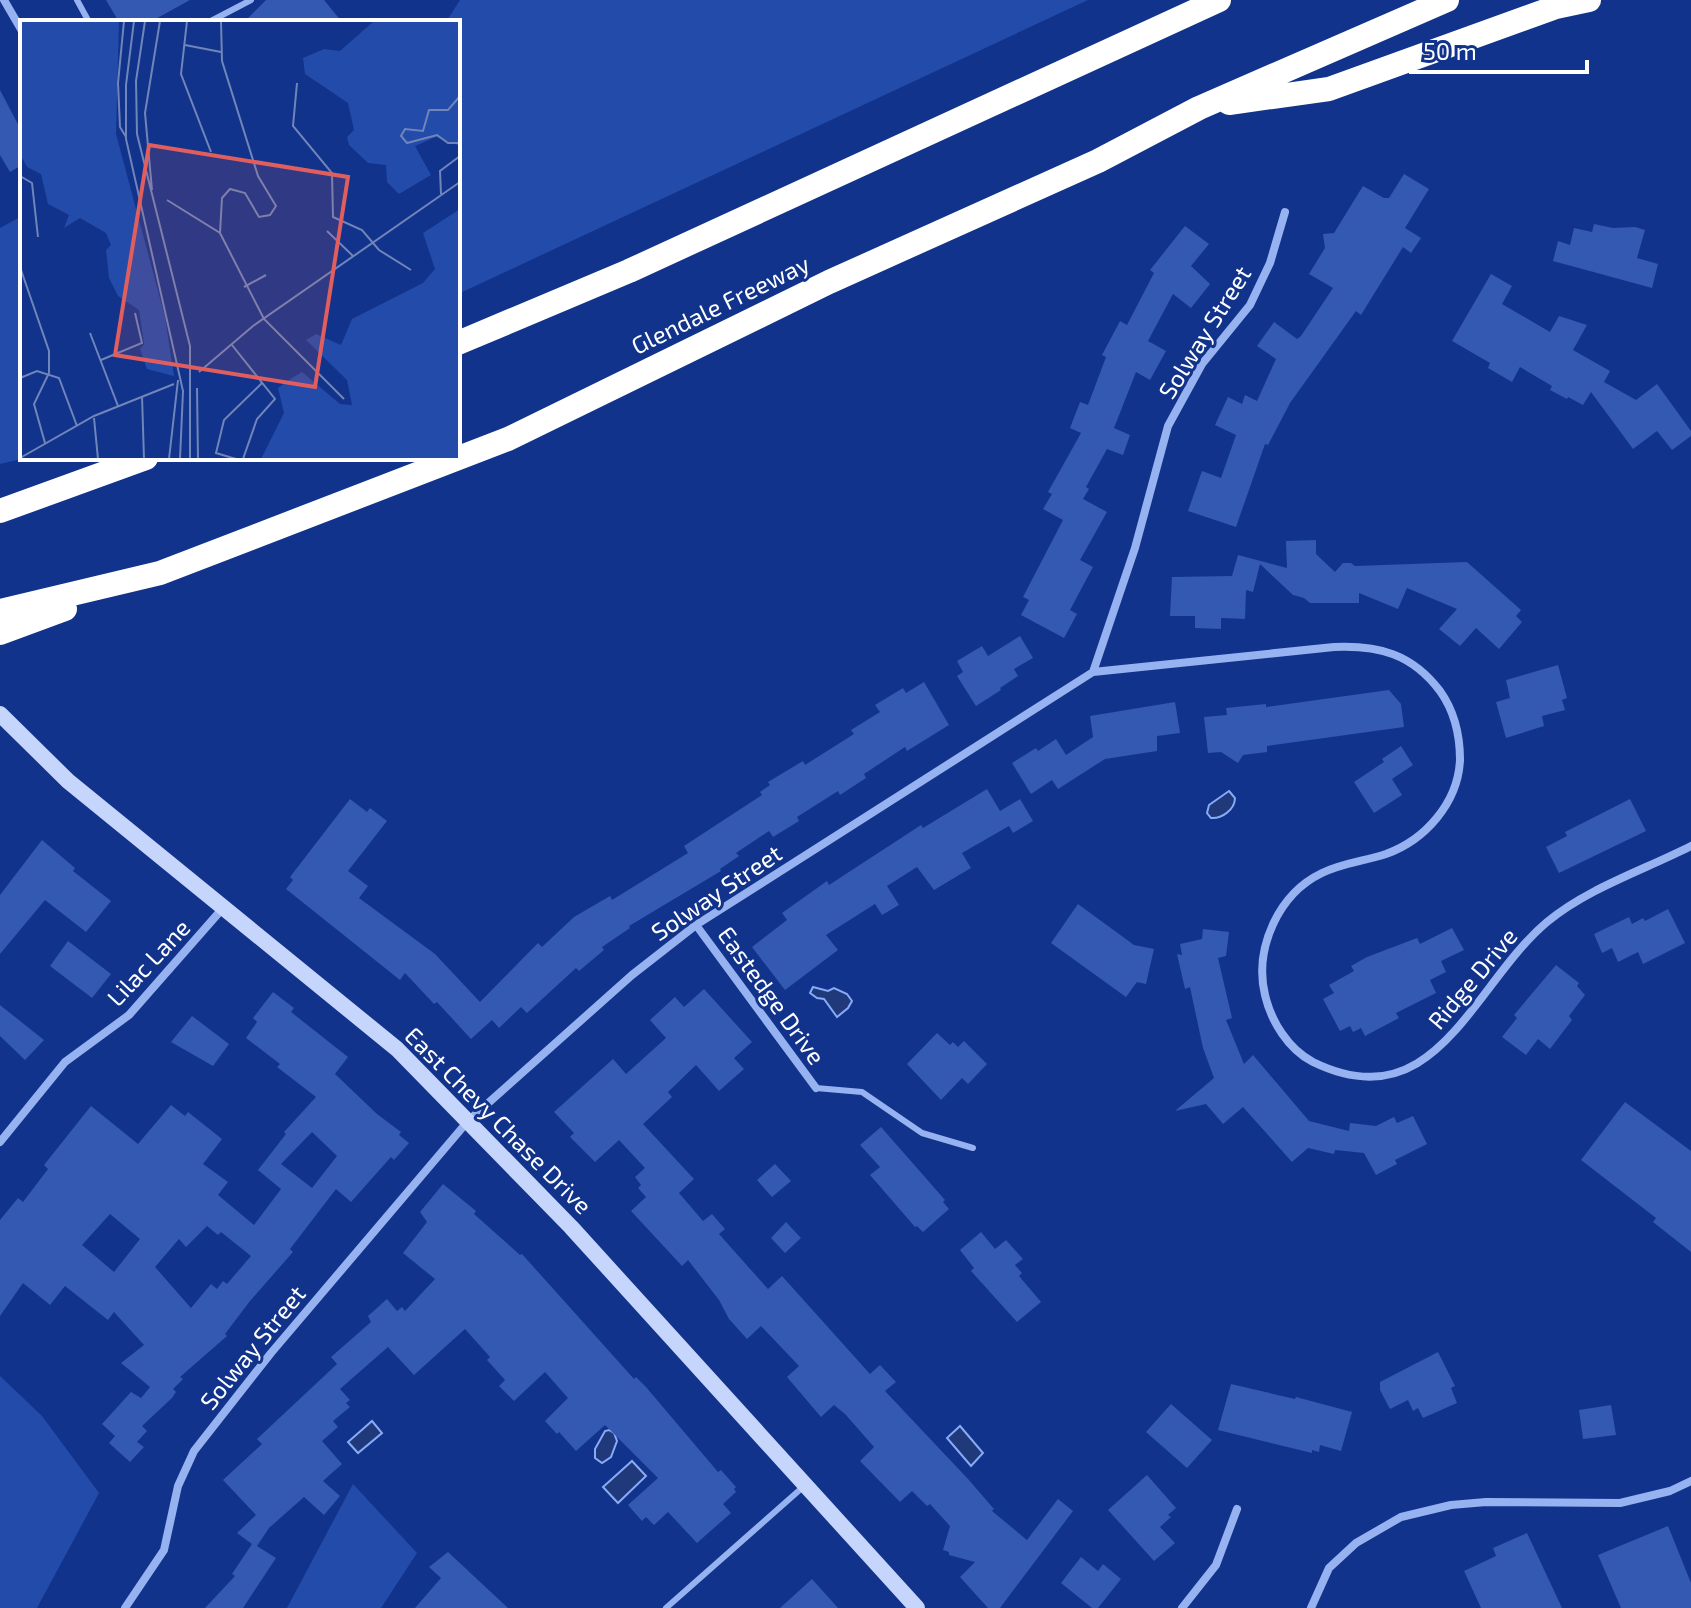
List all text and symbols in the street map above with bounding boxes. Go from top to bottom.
inset map [20,20,460,460]
scale bar [1411,24,1587,74]
text: 50 m [1423,36,1477,65]
street label: Glendale Freeway [626,248,814,360]
street label: Solway Street [1152,260,1256,404]
street label: Solway Street [645,838,787,946]
street label: Lilac Lane [101,913,195,1011]
street label: Eastedge Drive [712,920,832,1070]
street label: Ridge Drive [1421,922,1523,1034]
street label: East Chevy Chase Drive [400,1021,598,1219]
street label: Solway Street [193,1279,311,1415]

